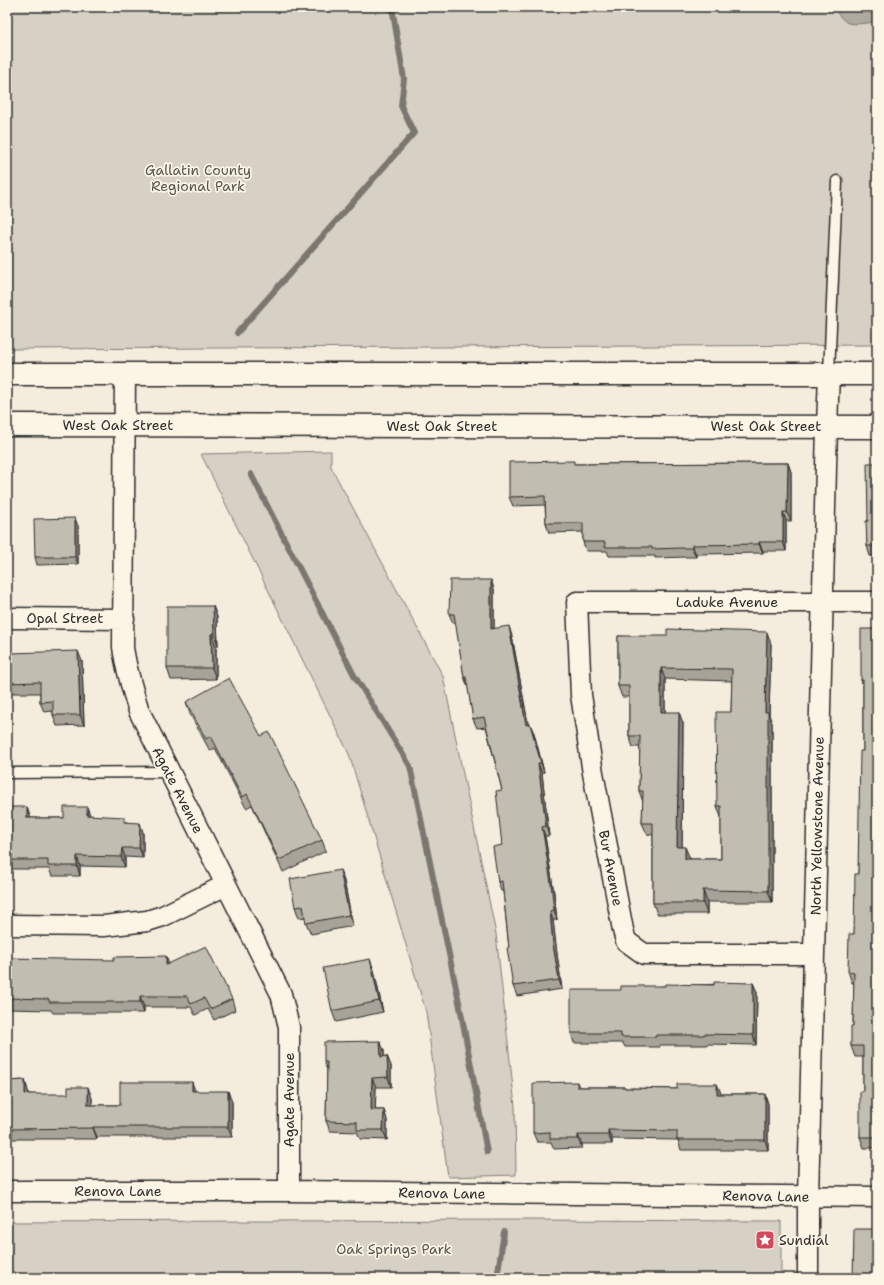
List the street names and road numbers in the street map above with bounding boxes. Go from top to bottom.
street label: West Oak Street [63,416,173,434]
street label: West Oak Street [387,417,497,435]
street label: West Oak Street [711,417,821,435]
street label: Laduke Avenue [676,593,778,611]
street label: Opal Street [27,609,103,627]
street label: North Yellowstone Avenue [806,736,828,916]
street label: Agate Avenue [148,744,208,837]
street label: Bur Avenue [595,829,627,908]
street label: Agate Avenue [280,1052,298,1148]
street label: Renova Lane [74,1182,162,1200]
street label: Renova Lane [398,1183,486,1203]
street label: Renova Lane [722,1186,810,1206]

